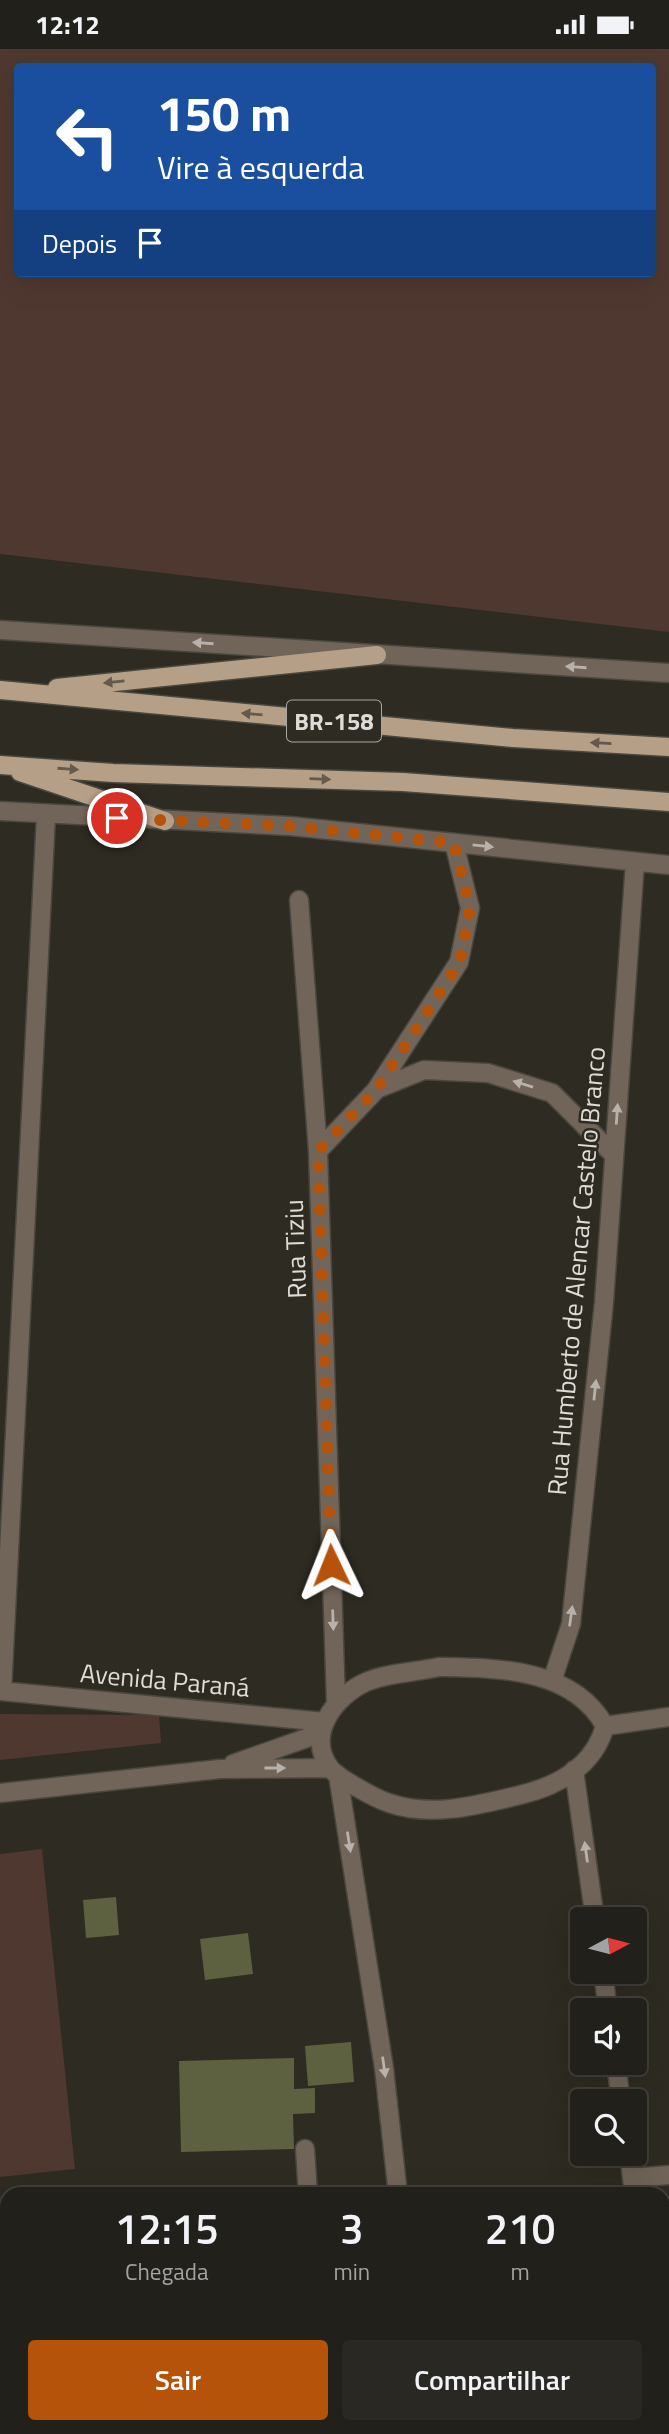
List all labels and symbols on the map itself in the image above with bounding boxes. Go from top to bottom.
one-way arrow [191,637,213,648]
one-way arrow [565,661,587,672]
one-way arrow [103,677,125,688]
road number: BR-158 [287,701,381,741]
one-way arrow [241,708,263,719]
one-way arrow [590,737,612,748]
one-way arrow [57,764,79,775]
one-way arrow [309,774,331,785]
pin [87,788,147,848]
one-way arrow [472,841,494,852]
street label: Rua Humberto de Alencar Castelo Branco [537,1045,615,1497]
one-way arrow [513,1079,534,1089]
one-way arrow [612,1103,623,1125]
street label: Rua Tiziu [274,1199,316,1299]
one-way arrow [589,1379,600,1401]
position arrow [294,1528,368,1602]
one-way arrow [566,1605,577,1627]
one-way arrow [327,1609,339,1631]
street label: Avenida Paraná [79,1653,251,1707]
one-way arrow [264,1763,286,1774]
one-way arrow [344,1831,355,1853]
one-way arrow [580,1841,591,1863]
north arrow [570,1907,648,1985]
one-way arrow [379,2056,390,2078]

